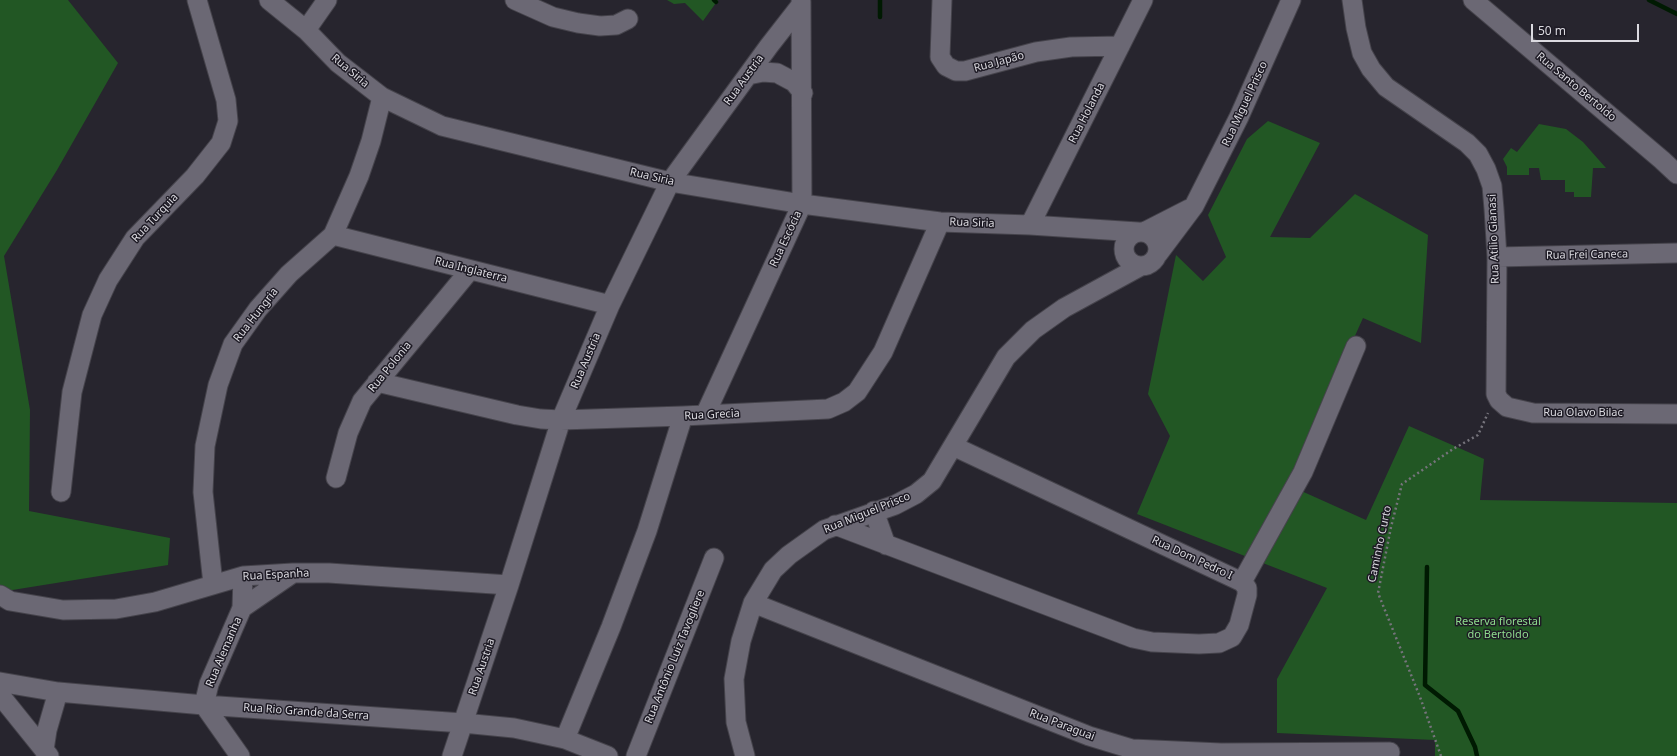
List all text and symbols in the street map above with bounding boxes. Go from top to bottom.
scale bar [1533,16,1641,42]
text: 50 m [1538,22,1566,39]
street label: Rua Japão [972,49,1026,75]
street label: Rua Santo Bertoldo [1533,50,1619,124]
street label: Rua Siria [328,51,372,91]
street label: Rua Austria [721,52,767,108]
street label: Rua Miguel Prisco [1220,59,1270,149]
street label: Rua Holanda [1066,81,1108,145]
street label: Rua Siria [629,165,675,189]
street label: Rua Turquia [129,191,181,245]
street label: Rua Atílio Gianasi [1486,194,1502,284]
street label: Rua Escócia [767,209,805,269]
street label: Rua Siria [949,216,995,230]
street label: Rua Frei Caneca [1546,248,1628,262]
street label: Rua Inglaterra [433,255,509,285]
street label: Rua Hungria [231,285,281,345]
street label: Rua Austria [568,331,604,391]
street label: Rua Polonia [366,339,414,395]
street label: Rua Olavo Bilac [1543,406,1623,420]
street label: Rua Grecia [684,407,740,423]
street label: Rua Miguel Prisco [822,490,912,536]
street label: Caminho Curto [1365,504,1395,584]
street label: Rua Dom Pedro I [1149,533,1235,583]
street label: Rua Espanha [242,567,310,583]
street label: Rua Antônio Luiz Tavogliere [642,588,708,726]
street label: Rua Alemanha [203,615,245,689]
park label: Reserva florestal do Bertoldo [1455,615,1541,641]
street label: Rua Austria [466,637,498,697]
street label: Rua Rio Grande da Serra [243,701,369,723]
street label: Rua Paraguai [1028,707,1096,743]

